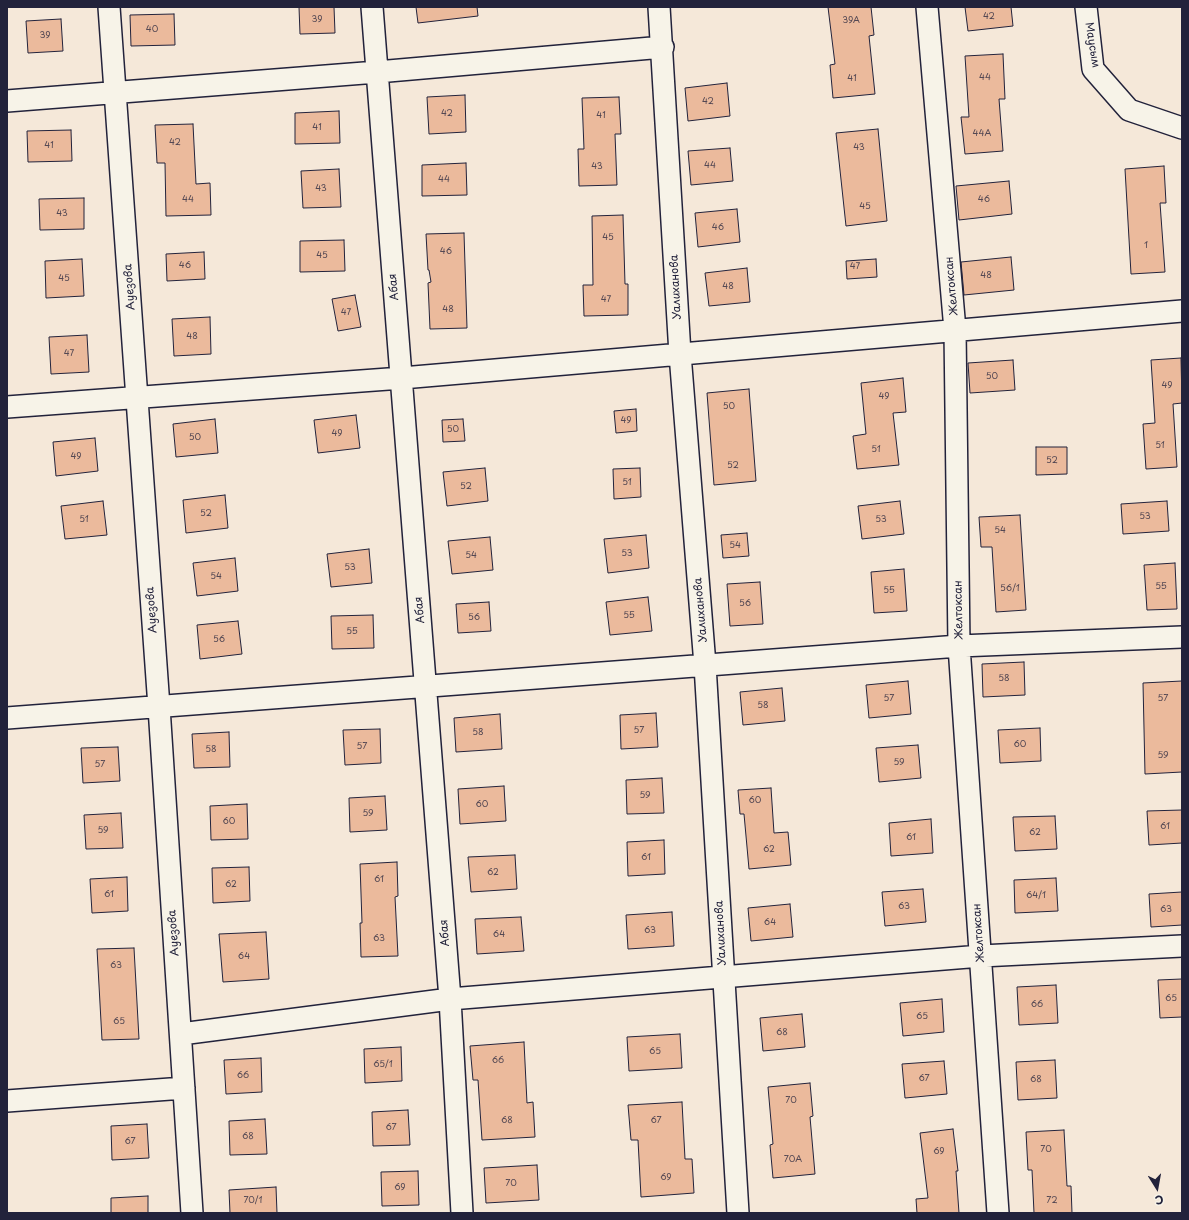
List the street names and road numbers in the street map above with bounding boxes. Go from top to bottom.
street label: Маусым [1082,21,1102,69]
street label: Уалиханова [668,254,684,320]
street label: Желтоксан [943,256,961,316]
street label: Ауезова [122,263,138,311]
street label: Абая [386,273,402,301]
street label: Уалиханова [692,577,710,643]
street label: Желтоксан [952,580,966,640]
street label: Ауезова [144,586,160,634]
street label: Абая [412,596,428,624]
street label: Уалиханова [713,900,729,966]
street label: Желтоксан [970,903,988,963]
street label: Ауезова [166,909,182,957]
street label: Абая [437,919,453,947]

